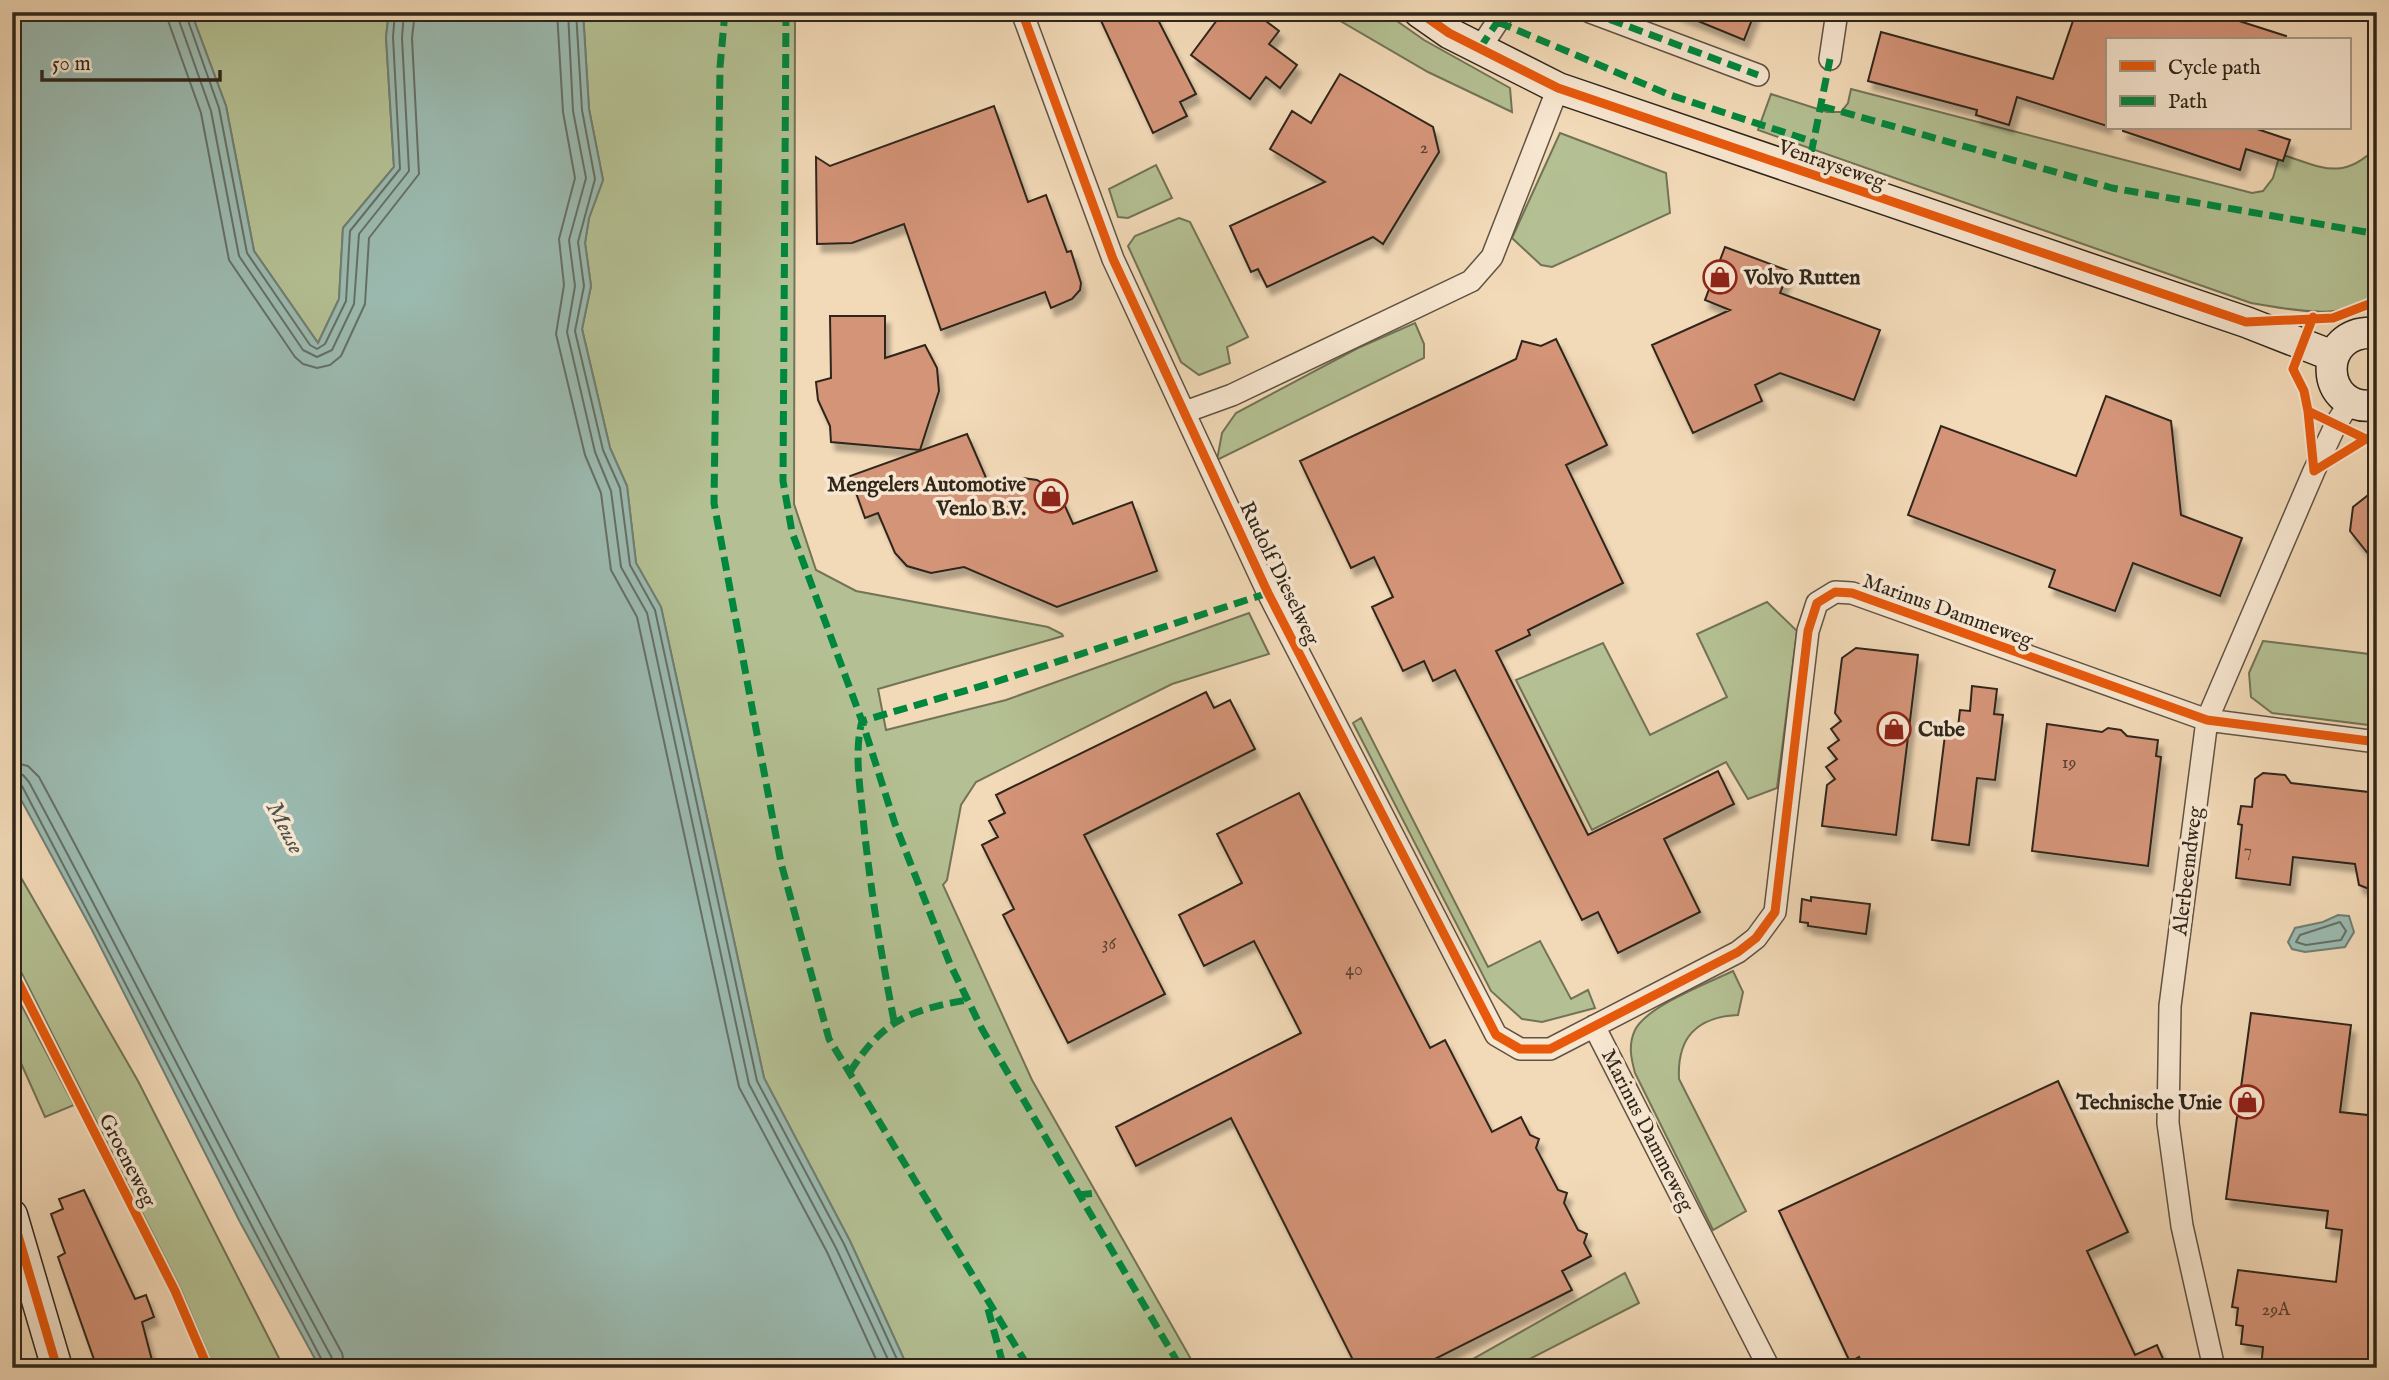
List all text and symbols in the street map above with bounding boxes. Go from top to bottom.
scale bar [42,38,220,82]
legend [2106,38,2350,130]
text: 50 m [52,51,91,78]
text: Cycle path [2168,55,2261,82]
text: Path [2168,89,2207,116]
street label: Venrayseweg [1773,134,1890,197]
house number: 2 [1420,137,1428,160]
shop icon: Volvo Rutten [1701,258,1739,296]
place label: Volvo Rutten [1743,265,1860,292]
place label: Mengelers Automotive Venlo B.V. [827,472,1026,523]
shop icon: Mengelers Automotive Venlo B.V. [1032,477,1070,515]
street label: Rudolf Dieselweg [1232,498,1325,650]
street label: Marinus Dammeweg [1859,568,2037,655]
shop icon: Cube [1875,710,1913,748]
place label: Cube [1918,717,1965,744]
house number: 19 [2062,752,2076,775]
water label: Meuse [259,796,310,859]
street label: Alerbeemdweg [2167,805,2210,938]
house number: 7 [2244,840,2252,863]
house number: 36 [1102,933,1117,956]
house number: 40 [1345,959,1363,982]
street label: Marinus Dammeweg [1594,1045,1700,1217]
shop icon: Technische Unie [2228,1083,2266,1121]
place label: Technische Unie [2076,1090,2222,1117]
street label: Groeneweg [92,1110,162,1212]
house number: 29A [2262,1299,2291,1322]

